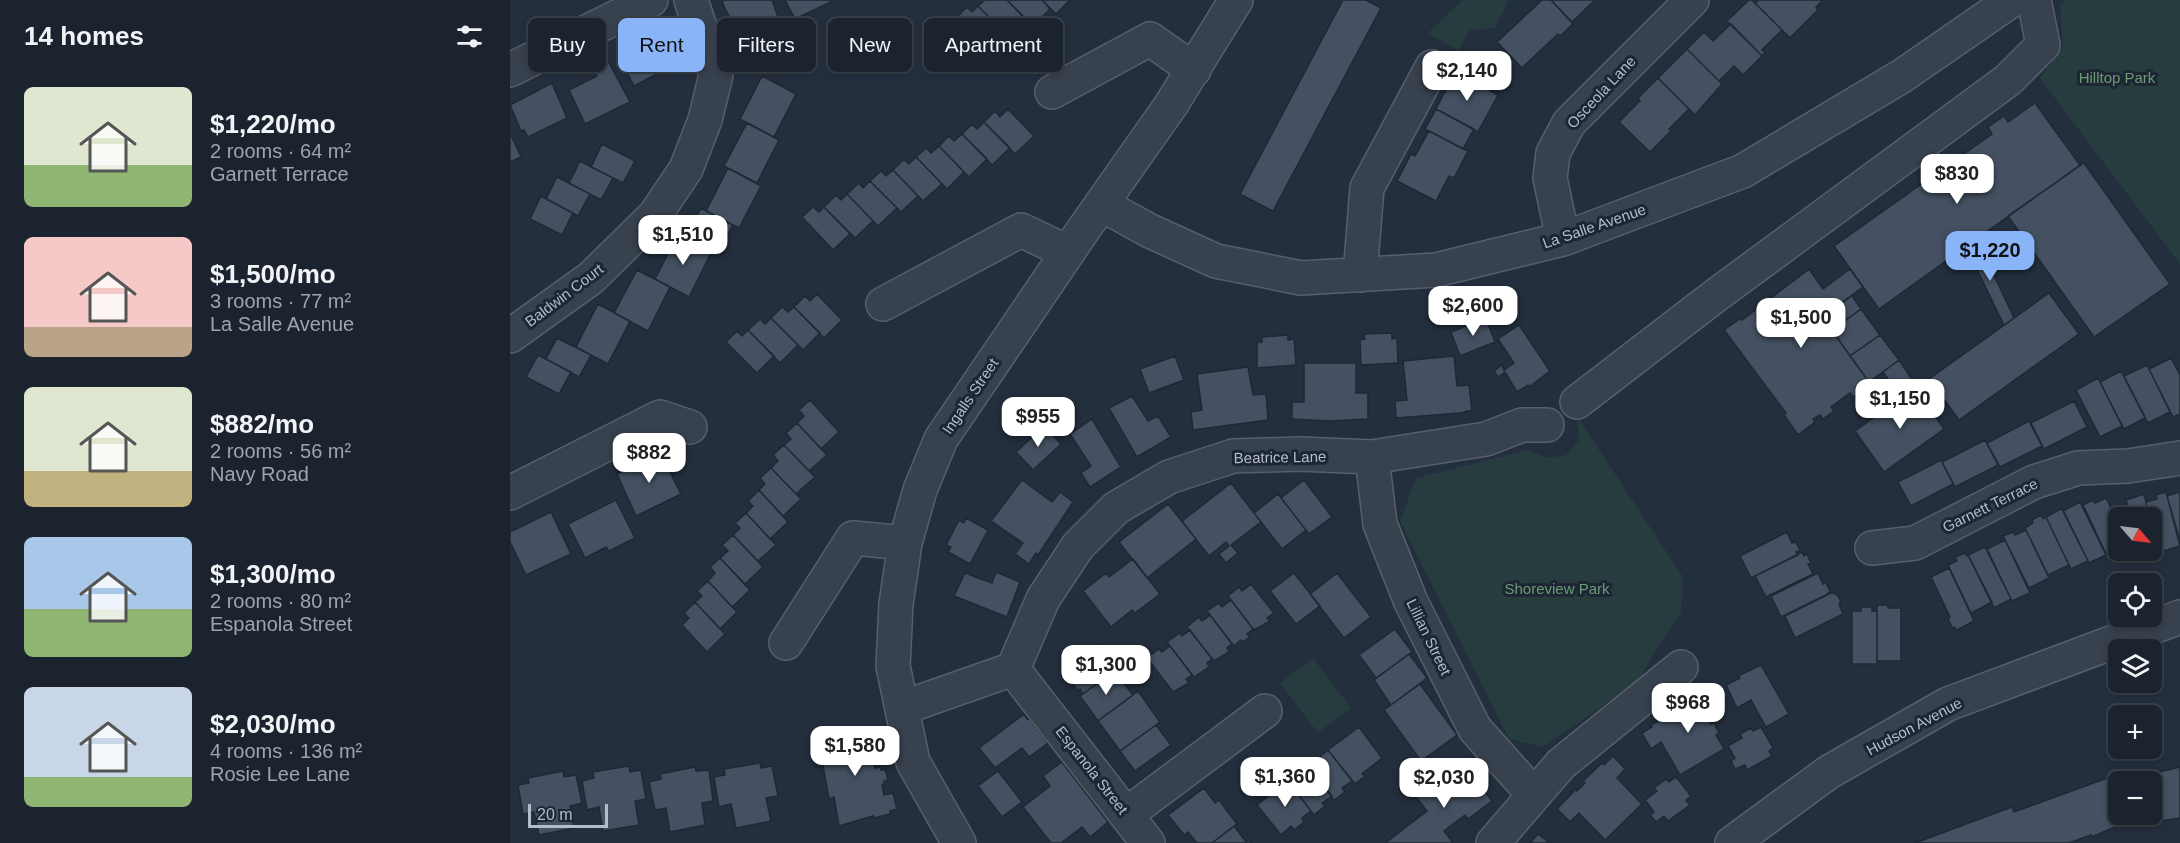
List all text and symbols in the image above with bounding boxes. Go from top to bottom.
chip: Buy [528,18,606,72]
chip: Rent [618,18,705,72]
chip: Filters [717,18,816,72]
chip: New [828,18,912,72]
chip: Apartment [924,18,1063,72]
icon: filters [453,20,486,53]
text: 14 homes [24,21,144,51]
pin: $2,140 [1418,51,1516,102]
street label: Osceola Lane [1563,52,1639,132]
text: $2,140 [1436,59,1498,81]
park label: Hilltop Park [2079,69,2156,86]
text: $1,220/mo [210,109,336,139]
icon: home [72,111,144,183]
text: 2 rooms · 64 m² [210,140,351,162]
pin: $830 [1921,154,1993,205]
text: $830 [1935,162,1979,184]
text: Garnett Terrace [210,163,349,185]
street label: La Salle Avenue [1540,200,1648,252]
pin: $1,510 [634,215,732,266]
text: $1,510 [652,223,714,245]
pin: $1,220 [1941,231,2039,282]
text: $1,220 [1959,239,2021,261]
text: $1,500/mo [210,259,336,289]
street label: Baldwin Court [522,260,607,330]
icon: home [72,261,144,333]
pin: $2,600 [1424,286,1522,337]
text: 3 rooms · 77 m² [210,290,351,312]
text: $2,600 [1442,294,1504,316]
pin: $1,500 [1752,298,1850,349]
text: $1,500 [1770,306,1832,328]
text: La Salle Avenue [210,313,354,335]
street label: Ingalls Street [938,354,1002,437]
pin: $1,150 [1851,379,1949,430]
text: $1,150 [1869,387,1931,409]
pin: $955 [1002,397,1074,448]
text: $955 [1016,405,1060,427]
text: $882/mo [210,409,314,439]
icon: home [72,411,144,483]
pin: $882 [613,433,685,484]
text: 2 rooms · 56 m² [210,440,351,462]
text: $882 [627,441,671,463]
street label: Beatrice Lane [1234,448,1326,466]
text: Navy Road [210,463,309,485]
street label: Garnett Terrace [1940,475,2040,535]
north arrow [2108,507,2162,561]
map controls [2108,507,2162,825]
text: $1,300/mo [210,559,336,589]
icon: home [72,561,144,633]
button: locate [2108,573,2162,627]
park label: Shoreview Park [1504,580,1610,597]
text: 2 rooms · 80 m² [210,590,351,612]
street label: Lillian Street [1403,596,1455,679]
text: Espanola Street [210,613,352,635]
button: layers [2108,639,2162,693]
pin: $1,300 [1057,645,1155,696]
text: $1,300 [1075,653,1137,675]
pin: $968 [1652,683,1724,734]
text: $968 [1666,691,1710,713]
street label: Hudson Avenue [1863,694,1965,758]
button: + [2108,705,2162,759]
text: $2,030/mo [210,709,336,739]
icon: home [72,711,144,783]
street label: Espanola Street [1052,723,1132,818]
pin: $1,580 [806,726,904,777]
text: $1,580 [824,734,886,756]
text: 4 rooms · 136 m² [210,740,362,762]
pin: $1,360 [1236,757,1334,808]
pin: $2,030 [1395,758,1493,809]
text: Rosie Lee Lane [210,763,350,785]
text: $1,360 [1254,765,1316,787]
text: $2,030 [1413,766,1475,788]
button: − [2108,771,2162,825]
scale bar [528,801,608,828]
text: 20 m [537,806,573,823]

